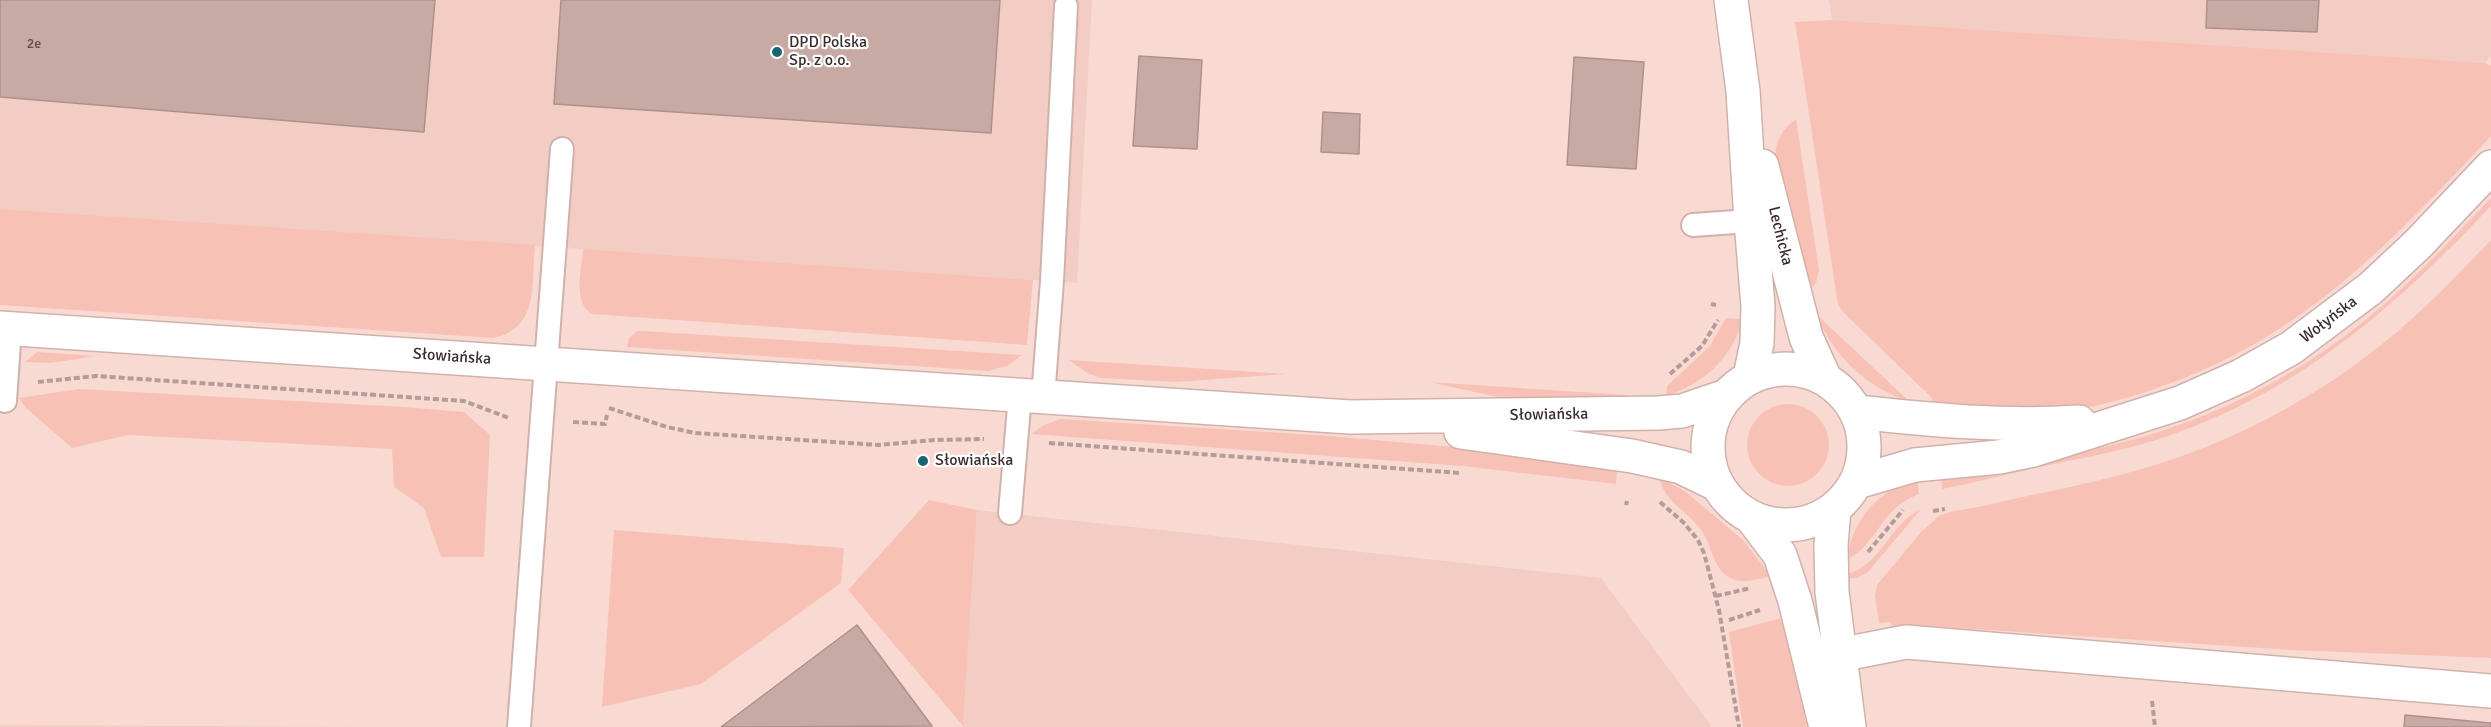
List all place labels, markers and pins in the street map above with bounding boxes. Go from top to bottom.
place label: DPD Polska Sp. z o.o. [789,33,867,71]
marker: DPD Polska Sp. z o.o. [770,45,784,59]
place label: Słowiańska [935,451,1013,471]
marker: Słowiańska [916,454,930,468]

